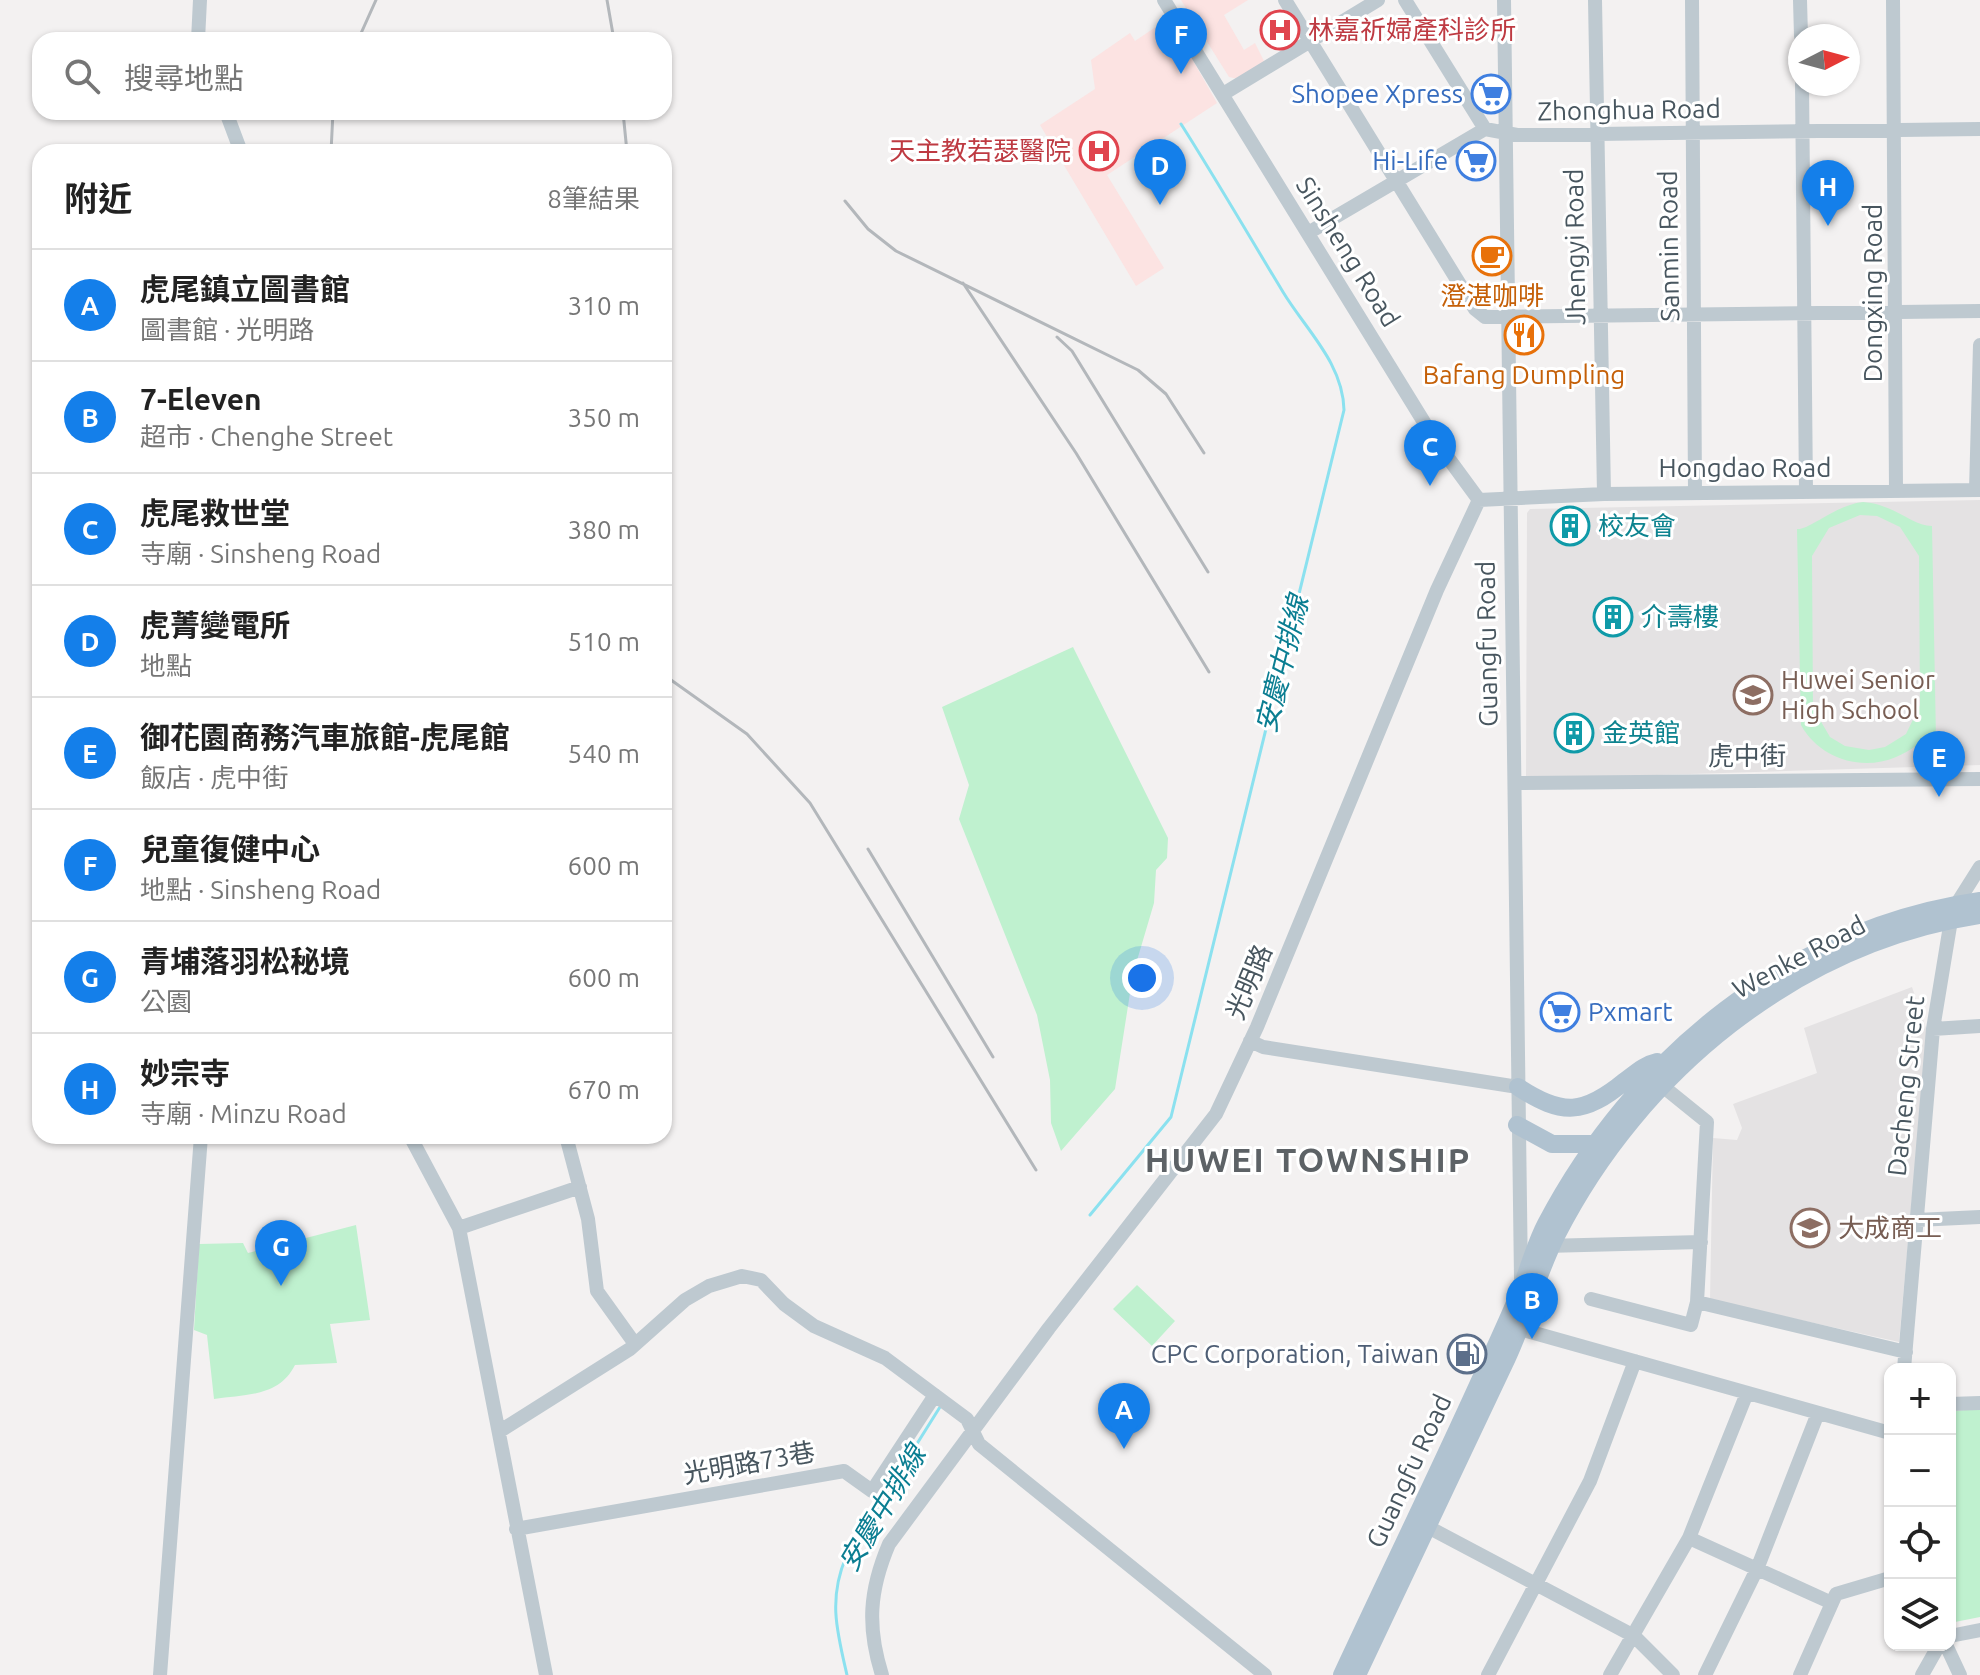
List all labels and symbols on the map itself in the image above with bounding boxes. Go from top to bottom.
pin: F [1155,8,1207,74]
hospital icon: 林嘉祈婦產科診所 [1259,9,1301,51]
place label: 林嘉祈婦產科診所 [1308,15,1516,44]
north arrow [1788,24,1860,96]
supermarket icon: Shopee Xpress [1470,73,1512,115]
place label: Shopee Xpress [1291,79,1463,108]
street label: Zhonghua Road [1537,93,1721,126]
hospital icon: 天主教若瑟醫院 [1078,130,1120,172]
place label: 天主教若瑟醫院 [889,136,1071,165]
pin: D [1134,139,1186,205]
supermarket icon: Hi-Life [1455,140,1497,182]
place label: Hi-Life [1372,146,1448,175]
pin: H [1802,160,1854,226]
street label: Jhengyi Road [1559,169,1590,325]
street label: Sanmin Road [1653,170,1684,322]
street label: Sinsheng Road [1291,172,1406,332]
street label: Dongxing Road [1858,204,1887,382]
cafe icon: 澄湛咖啡 [1471,235,1513,277]
place label: 澄湛咖啡 [1440,281,1544,310]
restaurant icon: Bafang Dumpling [1503,314,1545,356]
place label: Bafang Dumpling [1423,360,1625,389]
pin: C [1404,420,1456,486]
street label: Hongdao Road [1659,453,1831,482]
building icon: 校友會 [1549,505,1591,547]
place label: 校友會 [1598,511,1676,540]
street label: Guangfu Road [1471,561,1502,727]
water label: 安慶中排線 [1250,589,1314,736]
building icon: 介壽樓 [1592,596,1634,638]
place label: 介壽樓 [1641,602,1719,631]
place label: Huwei Senior High School [1781,665,1935,724]
school or university icon: Huwei Senior High School [1732,674,1774,716]
building icon: 金英館 [1553,712,1595,754]
place label: 金英館 [1602,718,1680,747]
pin: E [1913,731,1965,797]
street label: 虎中街 [1708,741,1786,770]
street label: Wenke Road [1728,910,1870,1004]
street label: 光明路 [1220,940,1277,1023]
your location [1122,958,1162,998]
supermarket icon: Pxmart [1539,991,1581,1033]
street label: Dacheng Street [1882,994,1929,1178]
place label: Pxmart [1588,997,1673,1026]
district label: HUWEI TOWNSHIP [1145,1140,1471,1178]
school or university icon: 大成商工 [1789,1207,1831,1249]
place label: 大成商工 [1838,1213,1942,1242]
pin: G [255,1220,307,1286]
pin: B [1506,1273,1558,1339]
fuel station icon: CPC Corporation, Taiwan [1446,1333,1488,1375]
place label: CPC Corporation, Taiwan [1151,1339,1439,1368]
pin: A [1098,1383,1150,1449]
street label: Guangfu Road [1360,1389,1457,1552]
street label: 光明路73巷 [681,1437,817,1488]
water label: 安慶中排線 [832,1437,932,1576]

